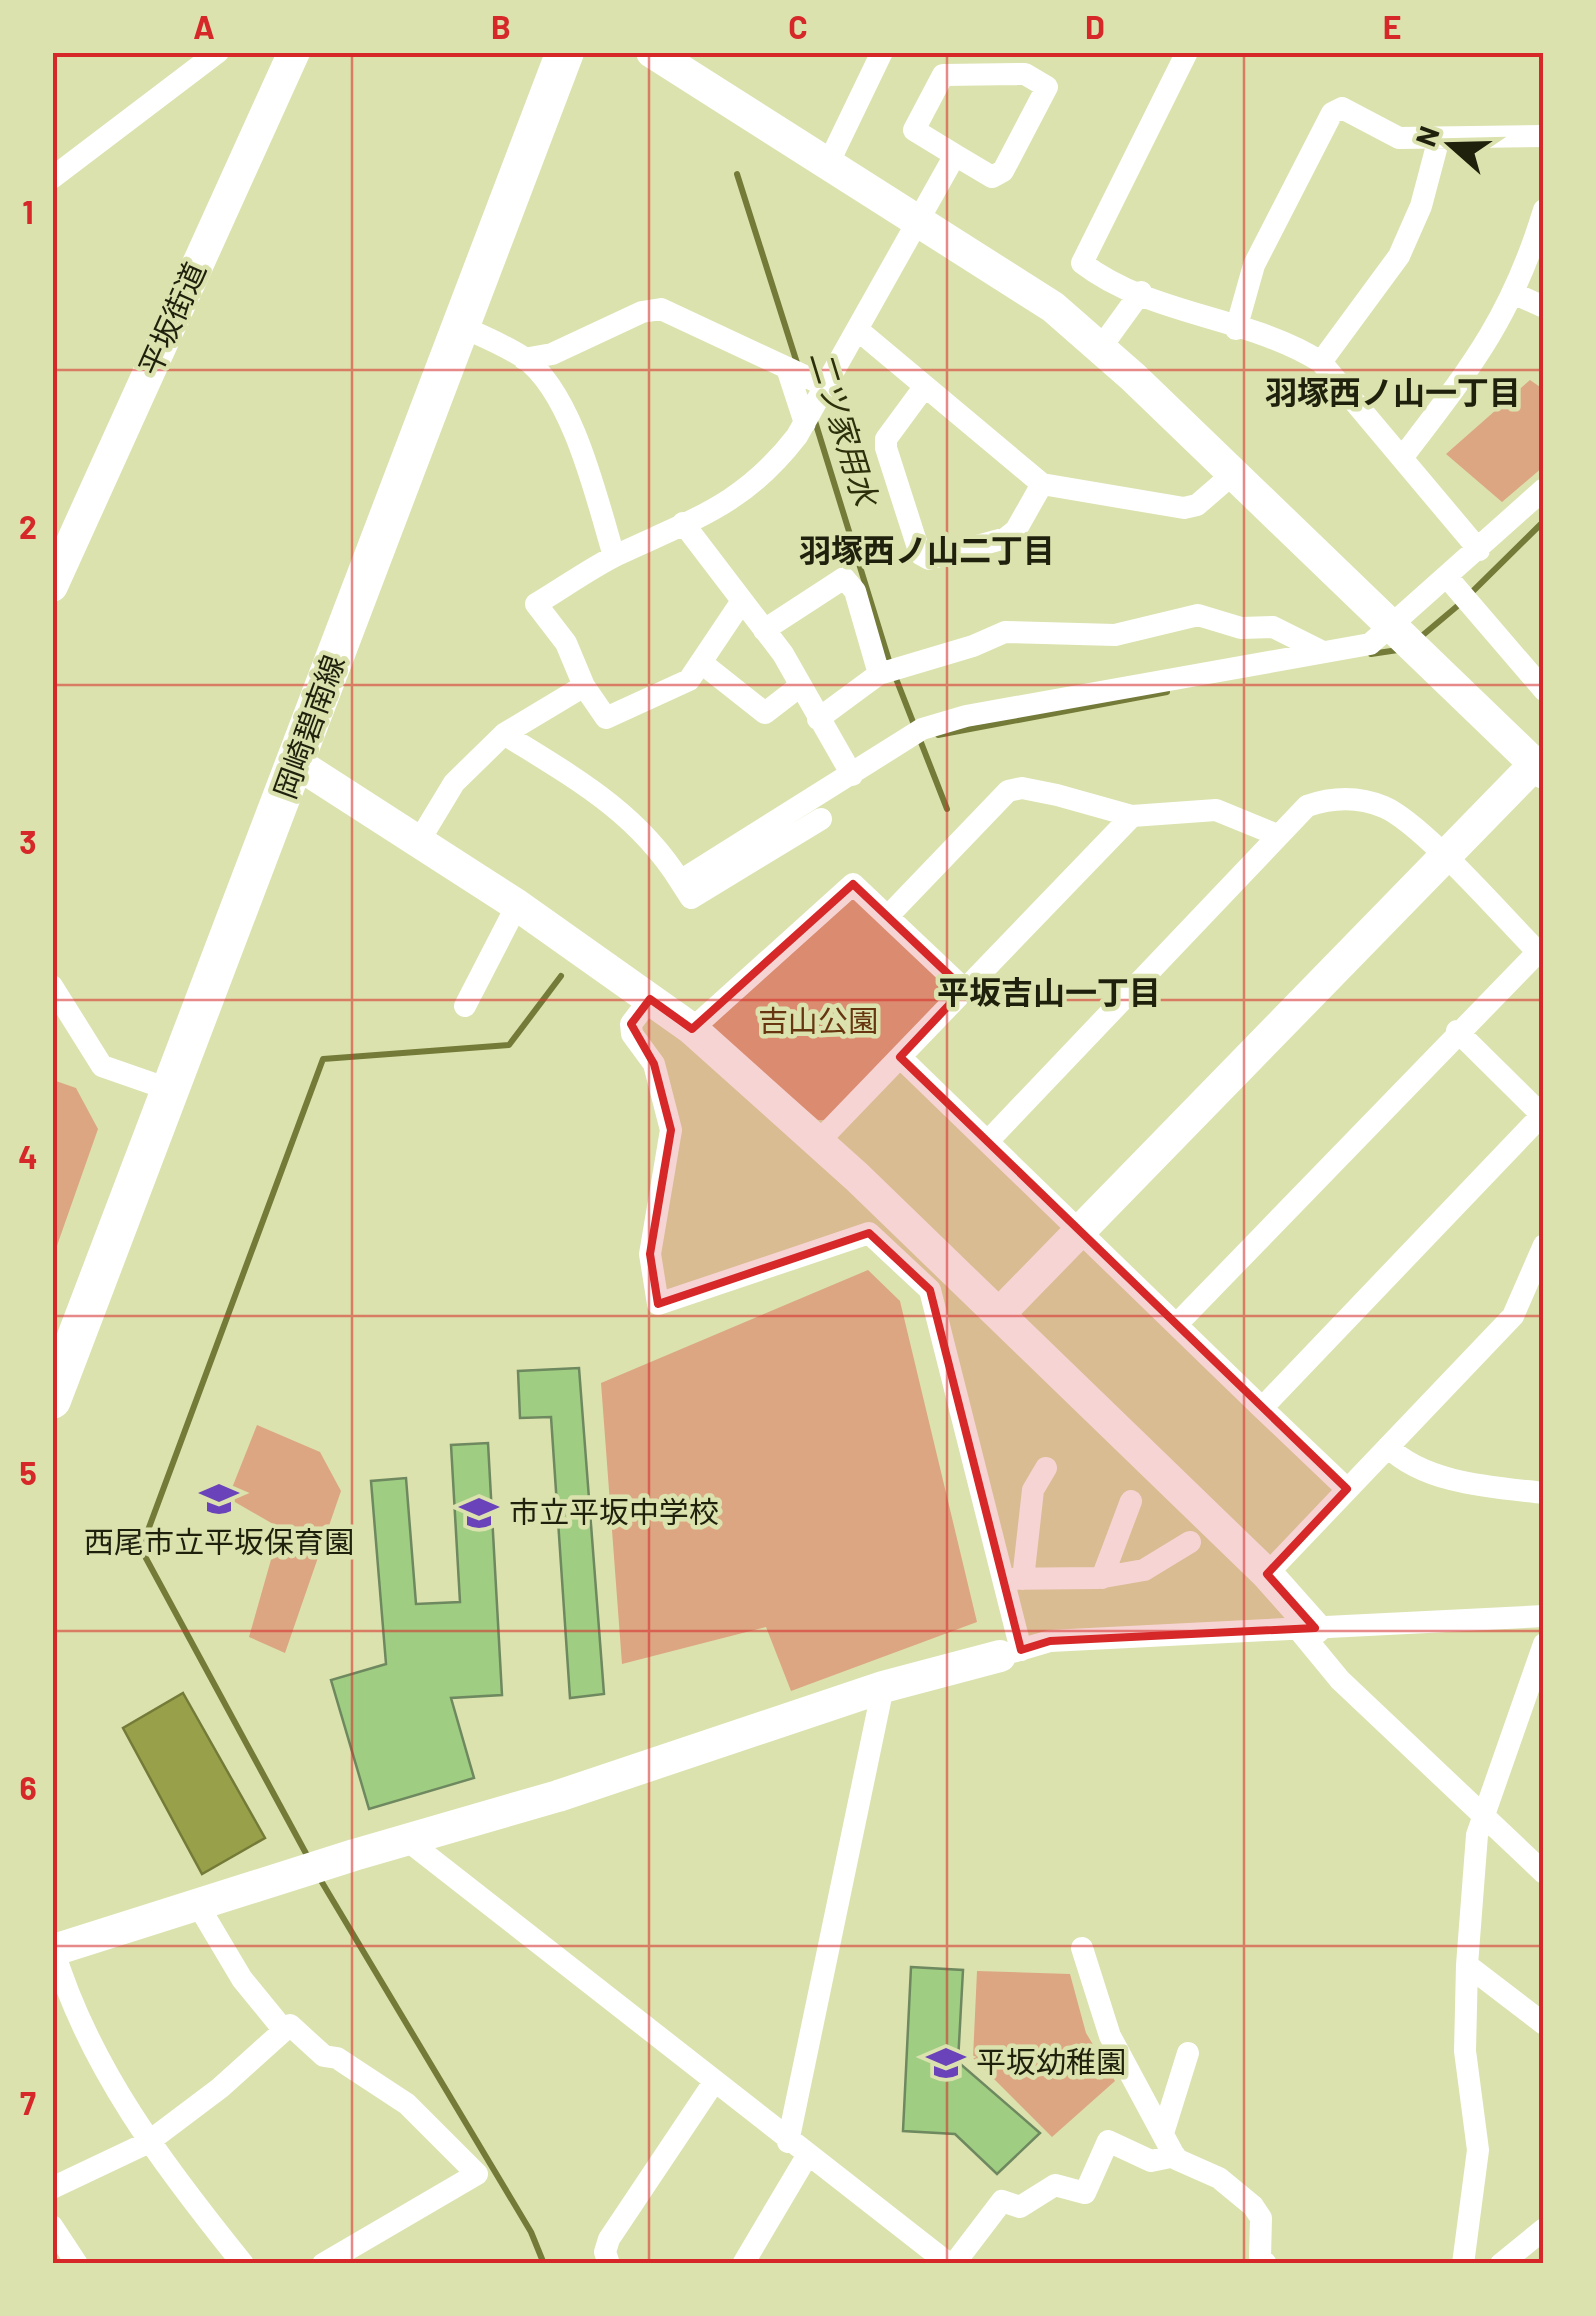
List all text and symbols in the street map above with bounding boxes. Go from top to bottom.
text: A [193,7,215,45]
text: B [491,7,511,45]
text: C [788,7,808,45]
text: D [1085,7,1105,45]
text: E [1383,7,1401,45]
north arrow [1401,95,1501,195]
text: N [1407,122,1446,151]
text: 1 [22,192,34,230]
street label: 平坂街道 [130,256,212,380]
water label: 二ツ家用水 [803,345,887,512]
district label: 羽塚西ノ山一丁目 [1265,372,1521,410]
text: 2 [19,507,37,545]
district label: 羽塚西ノ山二丁目 [799,530,1055,568]
street label: 岡崎碧南線 [266,650,351,803]
text: 3 [19,822,37,860]
district label: 平坂吉山一丁目 [937,972,1161,1010]
park label: 吉山公園 [758,1002,878,1038]
text: 4 [18,1137,38,1175]
text: 5 [19,1453,37,1491]
school or university icon: 西尾市立平坂保育園 [198,1478,240,1520]
school or university icon: 市立平坂中学校 [458,1492,500,1534]
place label: 市立平坂中学校 [509,1493,719,1529]
place label: 西尾市立平坂保育園 [84,1523,354,1559]
text: 6 [19,1768,37,1806]
school or university icon: 平坂幼稚園 [925,2042,967,2084]
place label: 平坂幼稚園 [976,2043,1126,2079]
text: 7 [20,2083,36,2121]

